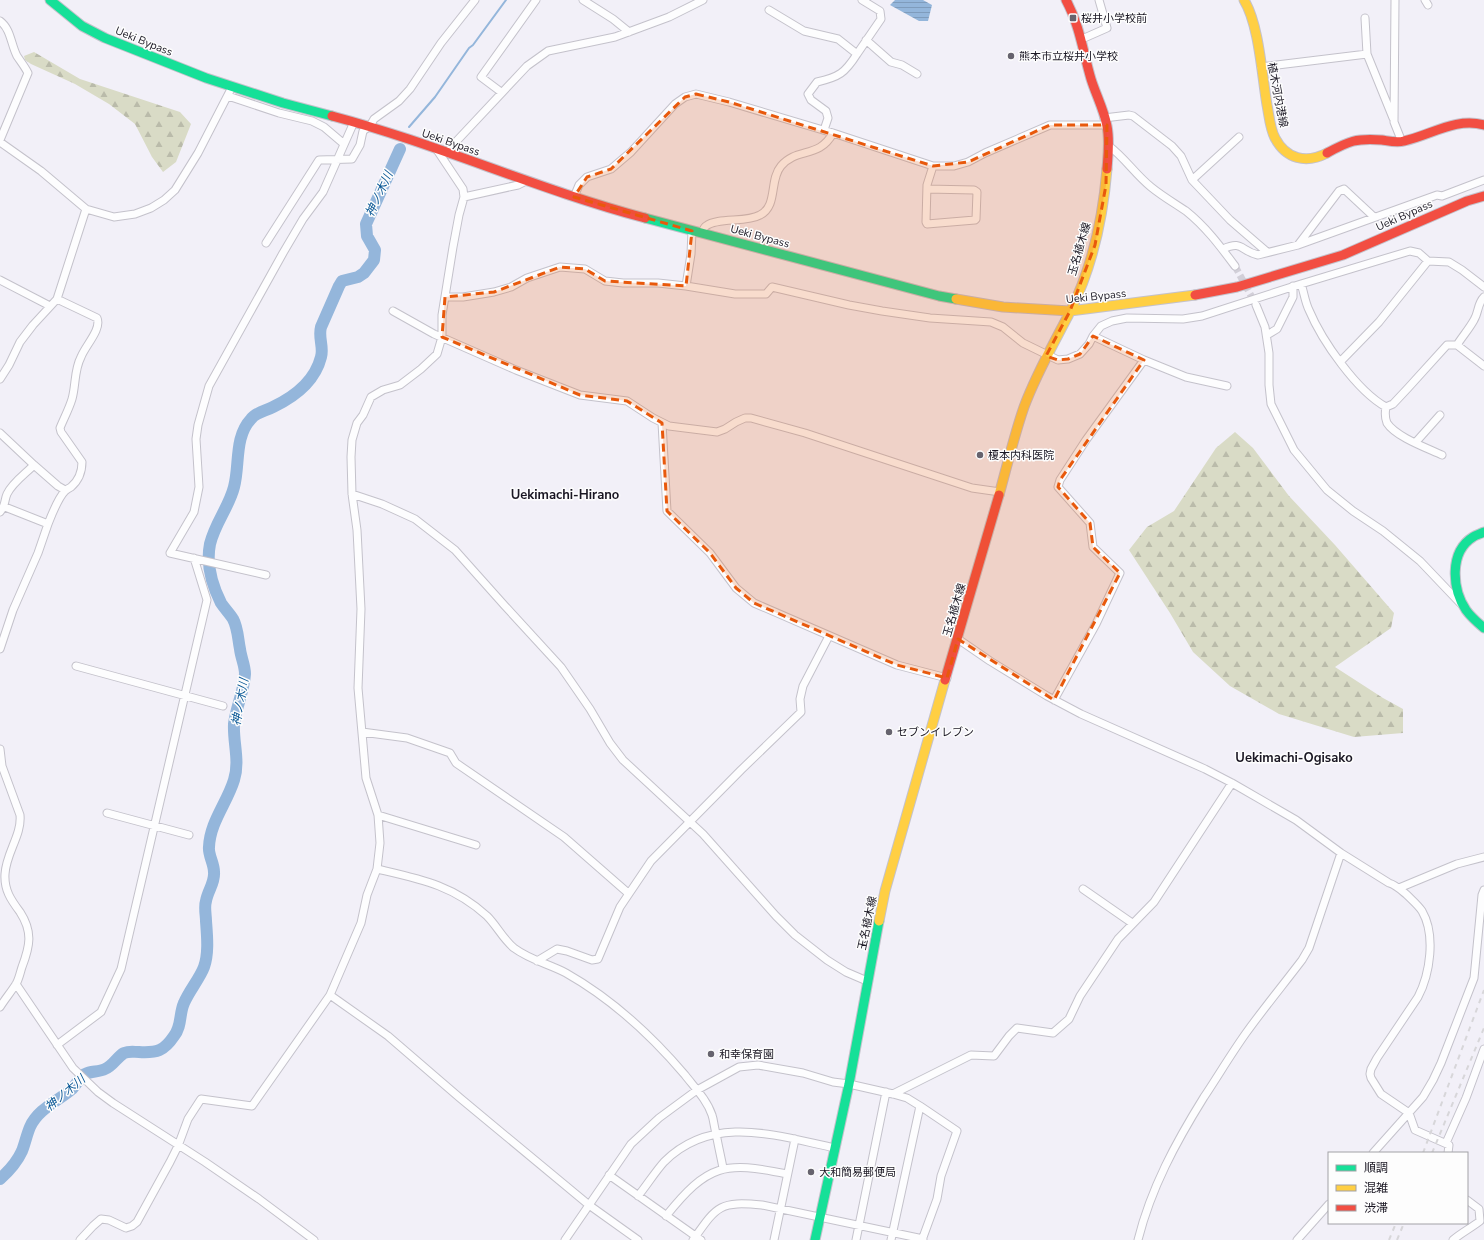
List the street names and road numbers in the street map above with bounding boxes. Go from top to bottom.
street label: Ueki Bypass [113,23,175,60]
street label: 植木河内港線 [1264,61,1291,129]
street label: Ueki Bypass [420,126,482,159]
street label: Ueki Bypass [1373,196,1435,235]
street label: Ueki Bypass [729,221,791,252]
street label: 玉名植木線 [1065,221,1094,278]
street label: Ueki Bypass [1065,286,1127,307]
street label: 玉名植木線 [940,582,969,639]
street label: 玉名植木線 [854,895,881,952]

